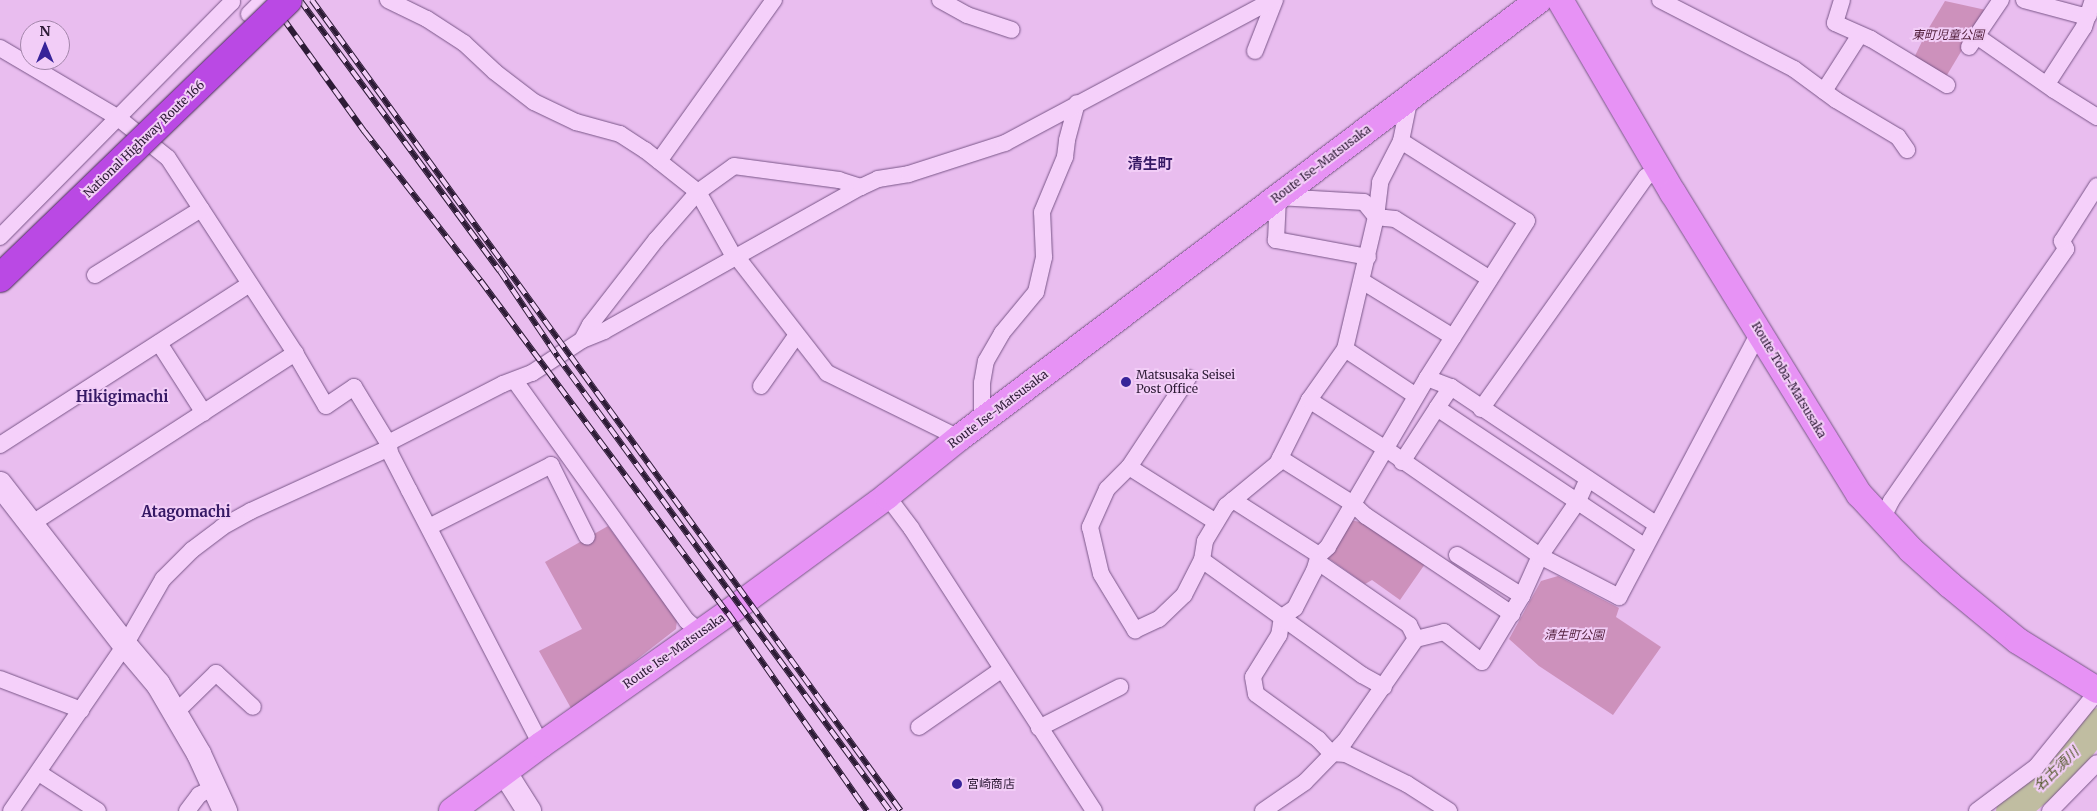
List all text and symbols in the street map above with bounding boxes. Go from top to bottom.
north arrow [20,20,70,70]
text: N [39,22,51,40]
park label: 東町児童公園 [1912,28,1984,42]
street label: National Highway Route 166 [81,78,207,200]
street label: Route Ise-Matsusaka [1268,122,1374,206]
district label: 清生町 [1128,155,1172,173]
street label: Route Toba-Matsusaka [1749,319,1829,441]
street label: Route Ise-Matsusaka [945,367,1051,451]
place label: Matsusaka Seisei Post Office [1136,368,1235,396]
marker: Matsusaka Seisei Post Office [1120,376,1132,388]
district label: Hikigimachi [76,388,168,406]
district label: Atagomachi [141,503,231,521]
street label: Route Ise-Matsusaka [620,610,728,692]
park label: 清生町公園 [1544,628,1604,642]
water label: 名古須川 [2030,744,2082,794]
place label: 宮崎商店 [967,777,1015,791]
marker: 宮崎商店 [951,778,963,790]

